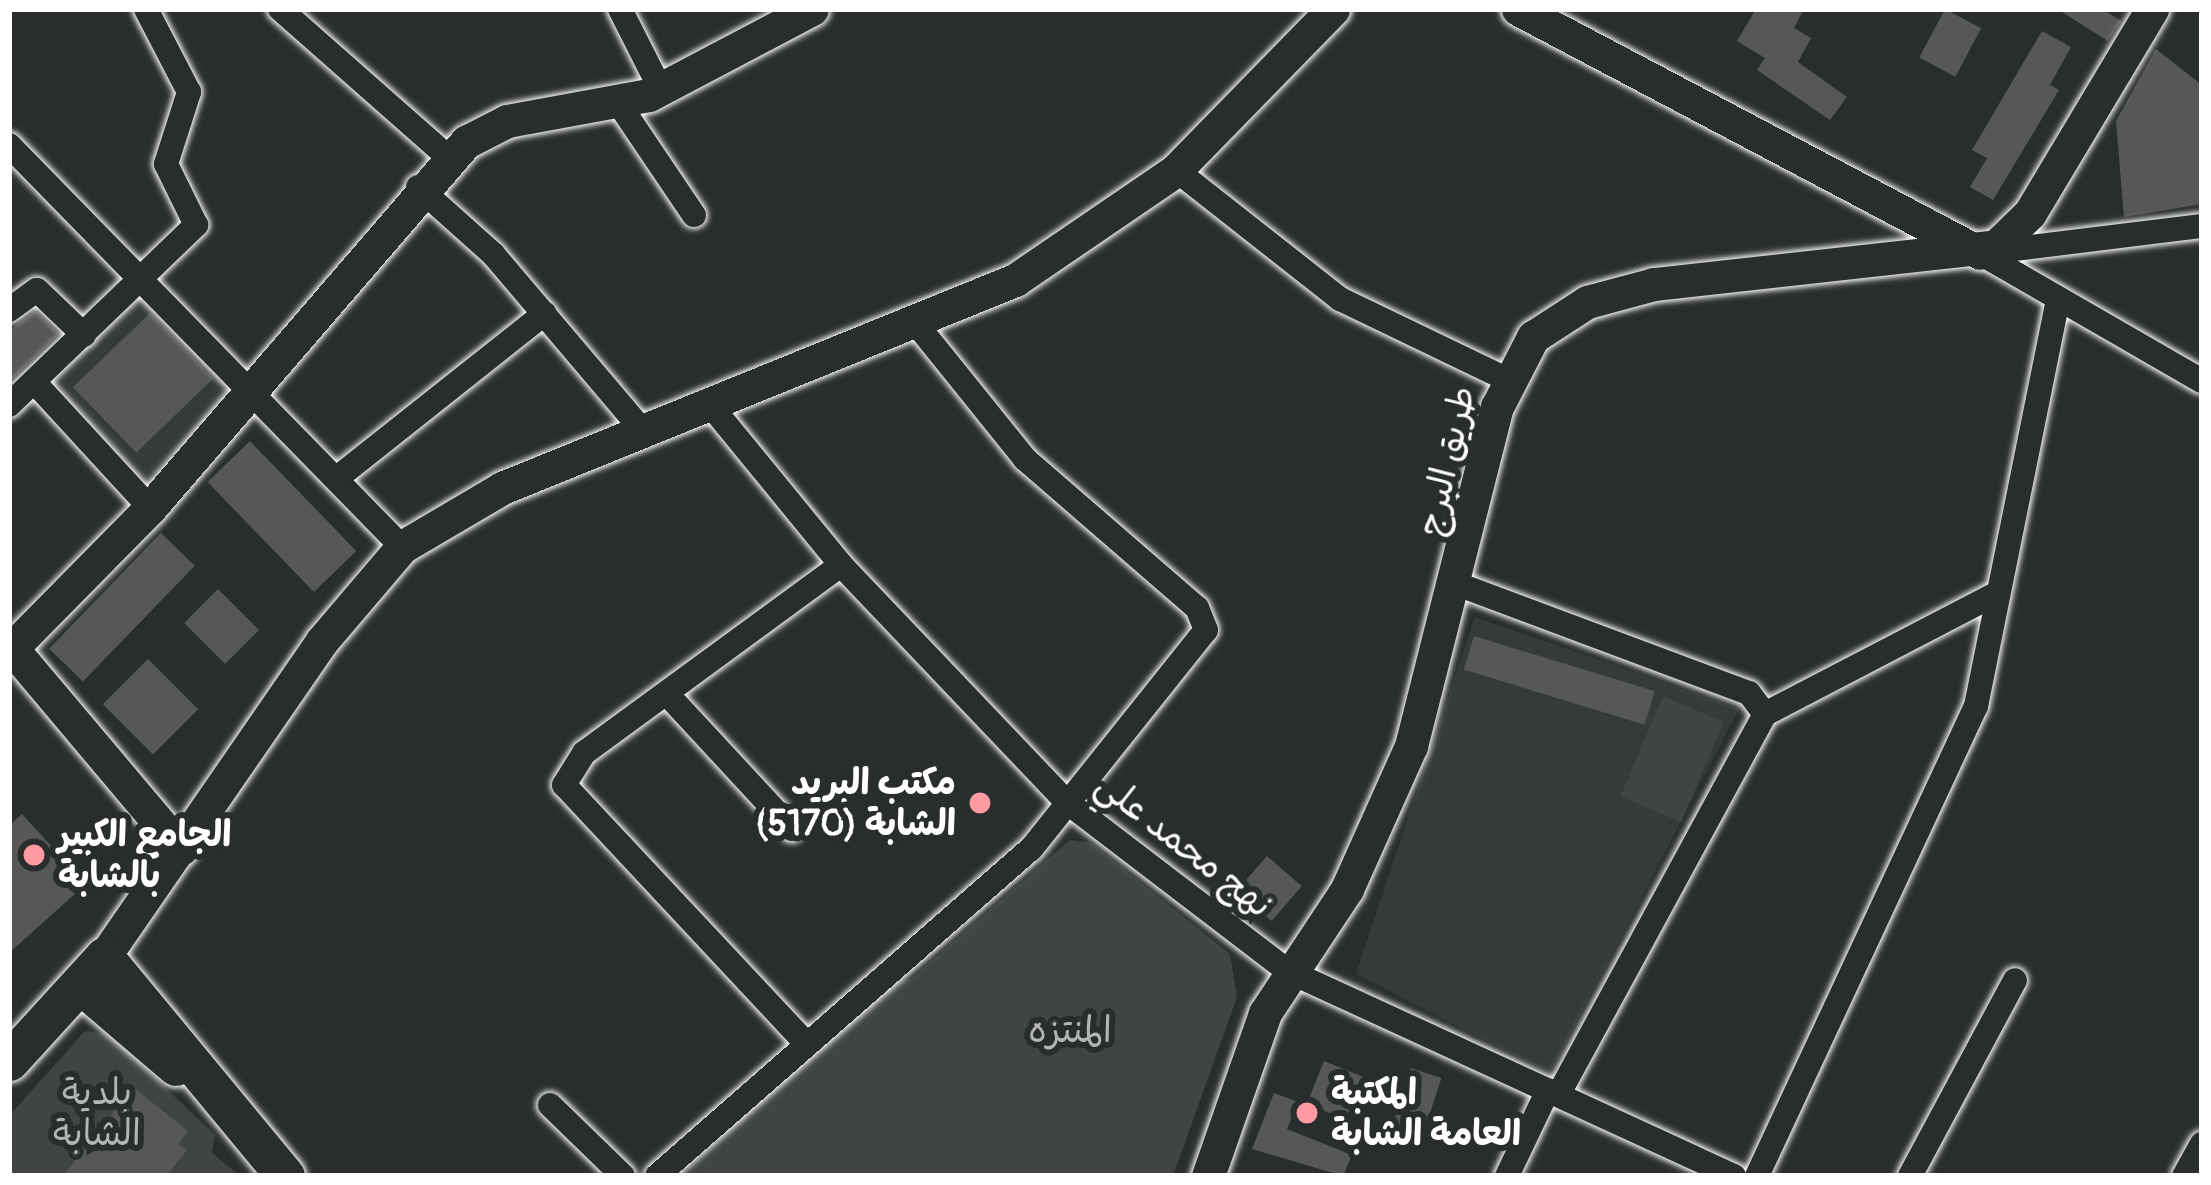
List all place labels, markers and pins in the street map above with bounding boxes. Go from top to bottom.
place label: مكتب البريد الشابة (5170) [756,760,956,845]
marker: مكتب البريد الشابة (5170) [967,790,993,816]
place label: الجامع الكبير بالشابة [58,812,231,897]
marker: الجامع الكبير بالشابة [21,842,47,868]
place label: المكتبة العامة الشابة [1331,1070,1521,1155]
marker: المكتبة العامة الشابة [1294,1100,1320,1126]

